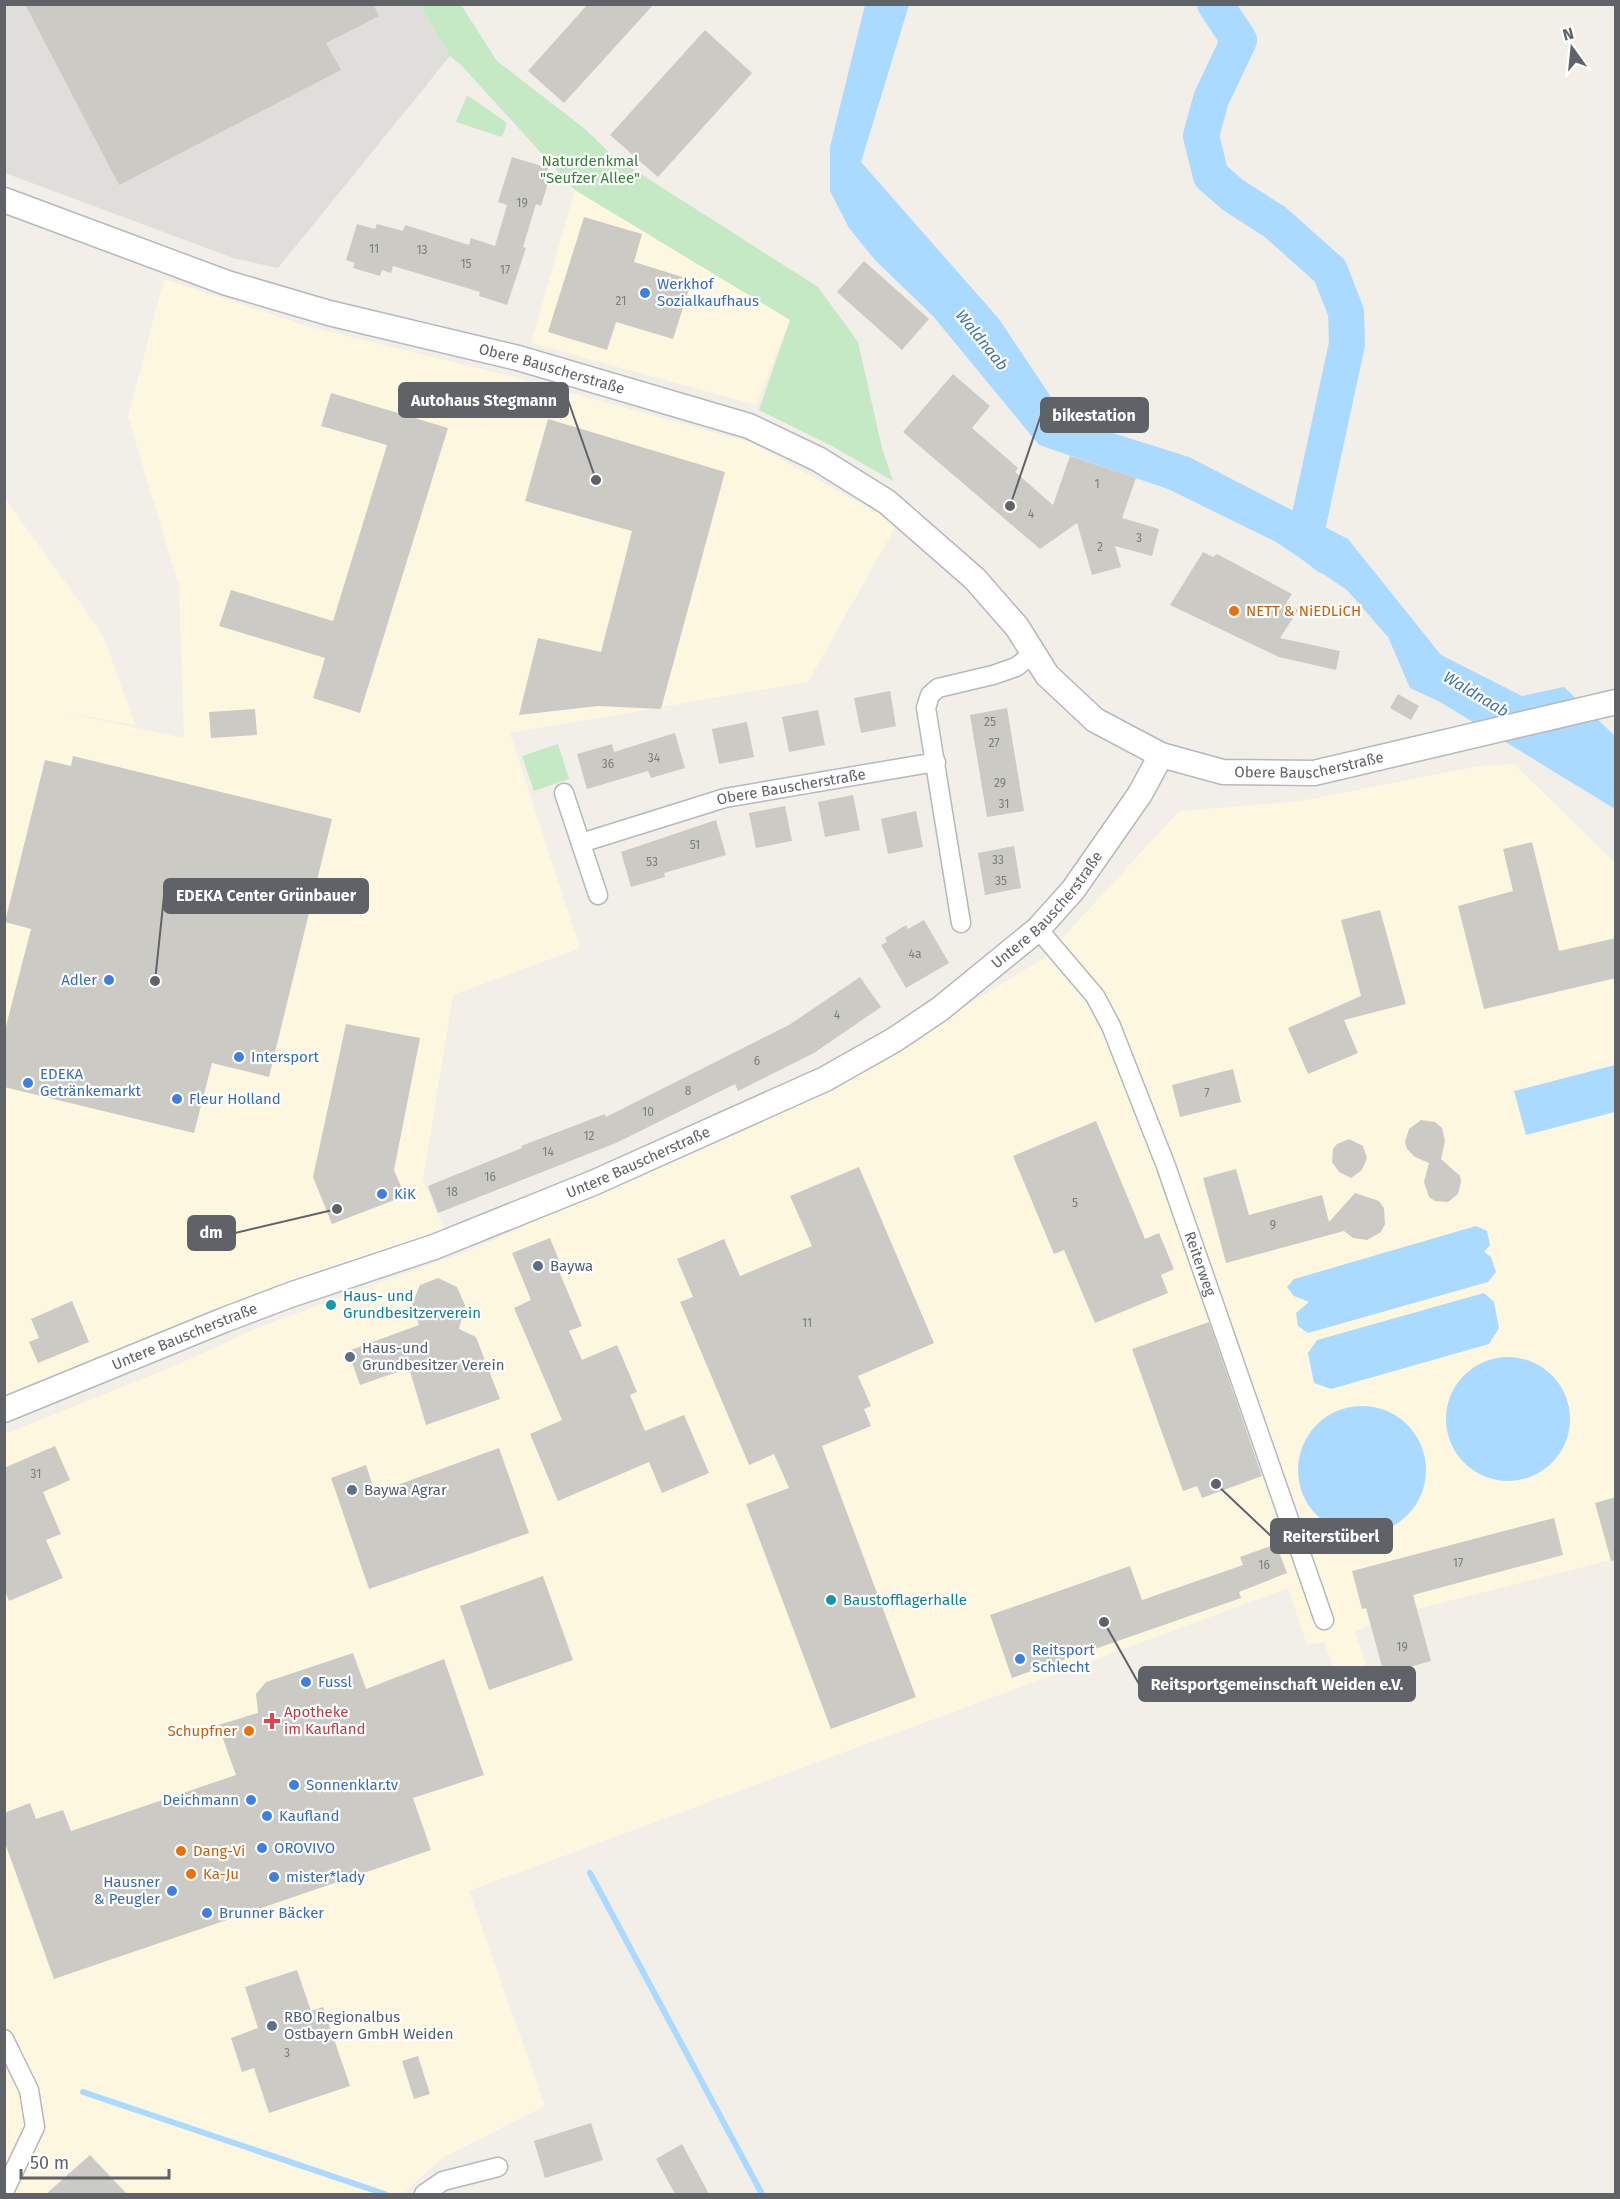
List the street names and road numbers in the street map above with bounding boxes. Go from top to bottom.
street label: Obere Bauscherstraße [477,340,627,398]
street label: Obere Bauscherstraße [1234,748,1385,782]
street label: Obere Bauscherstraße [714,765,867,809]
street label: Untere Bauscherstraße [988,848,1106,972]
street label: Untere Bauscherstraße [564,1123,713,1202]
street label: Reiterweg [1181,1229,1220,1299]
street label: Untere Bauscherstraße [109,1299,260,1374]

